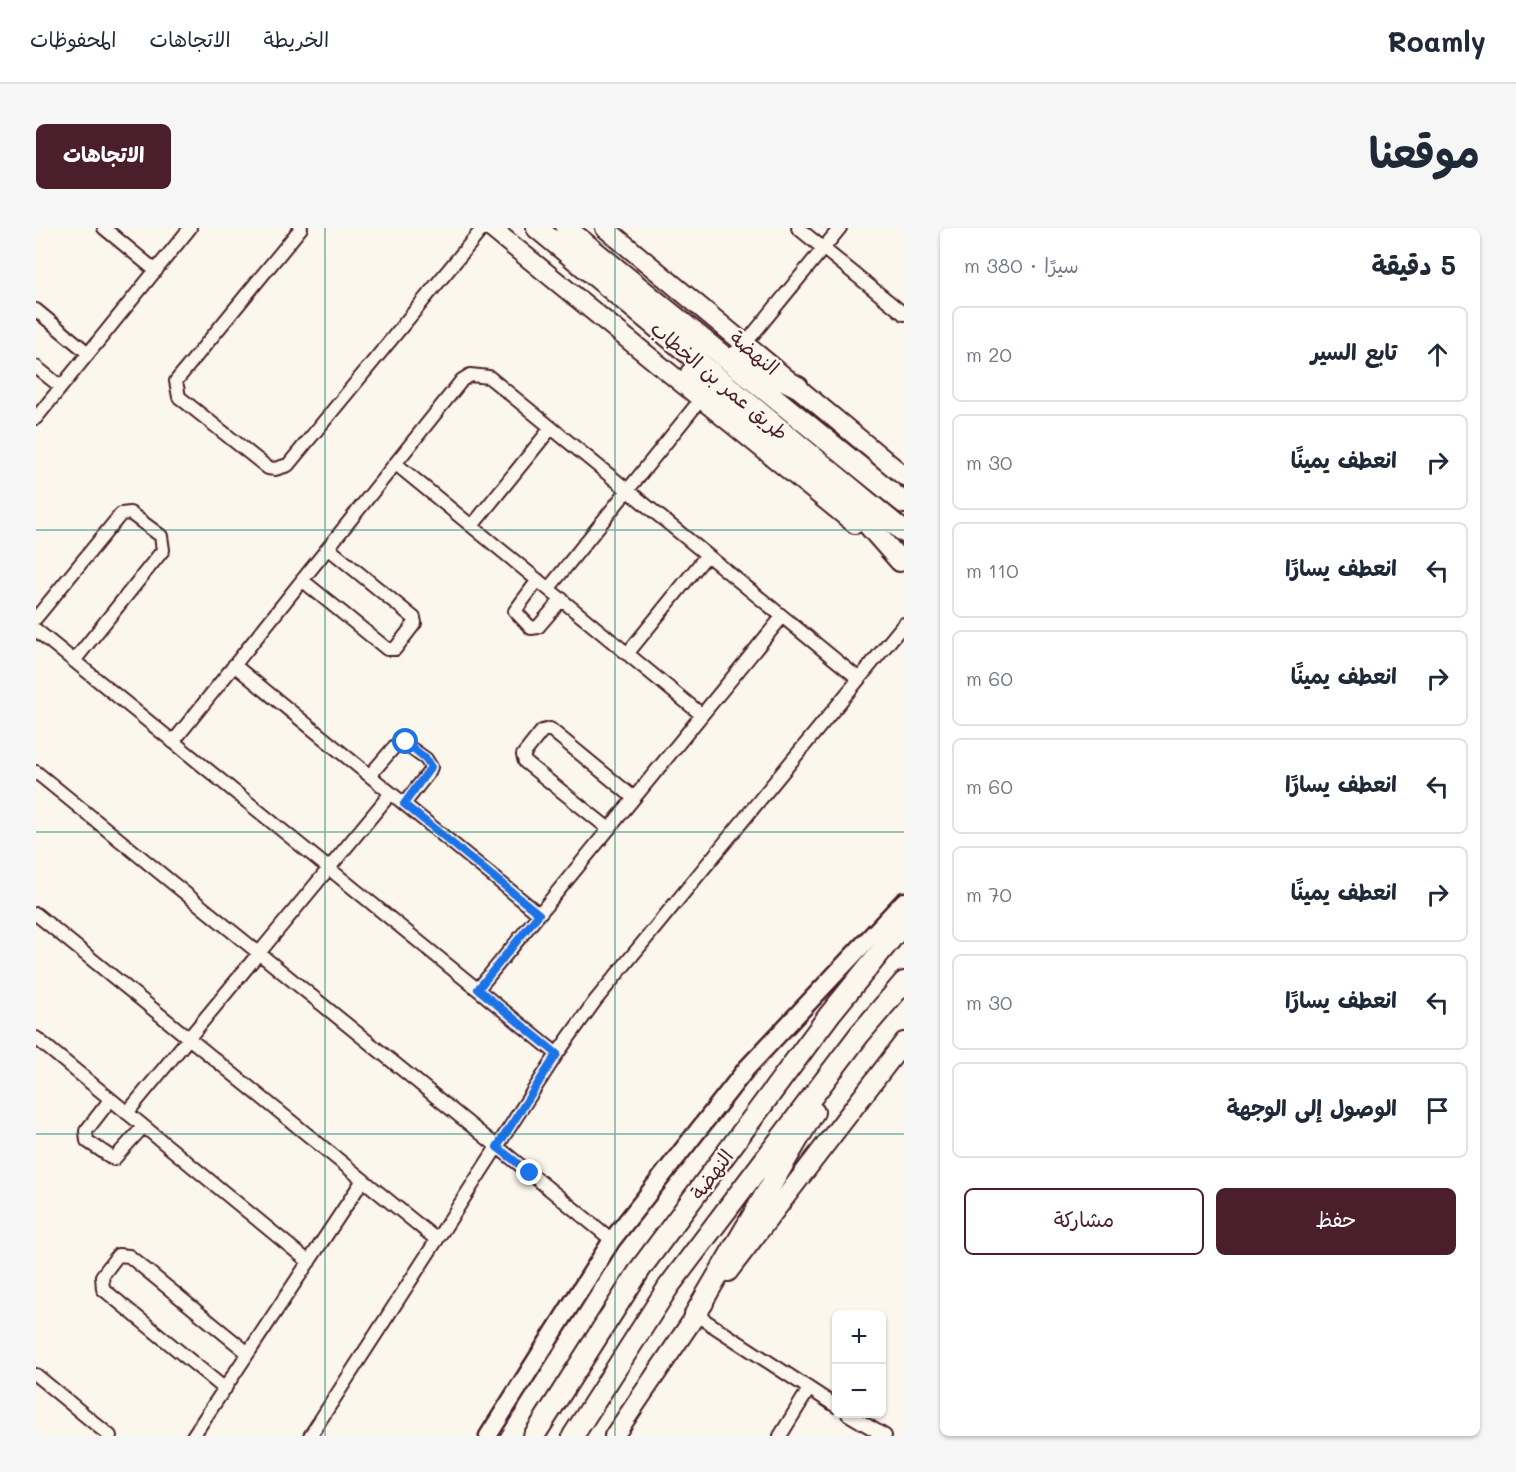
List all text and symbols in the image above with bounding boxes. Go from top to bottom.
text: Roamly [1387,23,1486,59]
text: المحفوظات [30,25,116,52]
text: الاتجاهات [149,25,231,52]
text: الخريطة [264,25,329,52]
button: الاتجاهات [36,124,171,189]
text: موقعنا [1369,124,1480,179]
text: 5 دقيقة [1371,248,1456,282]
text: سيرًا · 380 m [964,252,1079,278]
street label: طريق عمر بن الخطاب [646,315,794,445]
street label: النهضة [725,324,785,380]
text: تابع السير [1311,337,1397,366]
icon: ahead [1421,338,1454,371]
text: 20 m [966,341,1012,367]
text: انعطف يمينًا [1291,445,1397,474]
icon: right [1421,446,1454,479]
text: 30 m [966,449,1012,475]
text: انعطف يسارًا [1285,553,1397,582]
icon: left [1421,554,1454,587]
text: 110 m [966,557,1019,583]
text: انعطف يمينًا [1291,661,1397,690]
icon: right [1421,662,1454,695]
text: 60 m [966,665,1013,691]
route start [392,728,418,754]
text: انعطف يسارًا [1285,769,1397,798]
icon: left [1421,770,1454,803]
text: 60 m [966,773,1013,799]
text: انعطف يمينًا [1291,877,1397,906]
icon: right [1421,878,1454,911]
text: 70 m [966,881,1012,907]
text: انعطف يسارًا [1285,985,1397,1014]
icon: left [1421,986,1454,1019]
text: 30 m [966,989,1012,1015]
text: الوصول إلى الوجهة [1226,1093,1397,1122]
icon: arrive [1421,1094,1454,1127]
street label: النهضة [684,1144,738,1204]
route end [516,1159,542,1185]
button: مشاركة [964,1188,1204,1255]
button: حفظ [1216,1188,1456,1255]
map controls [832,1310,886,1418]
button: + [832,1310,886,1364]
button: − [832,1364,886,1418]

